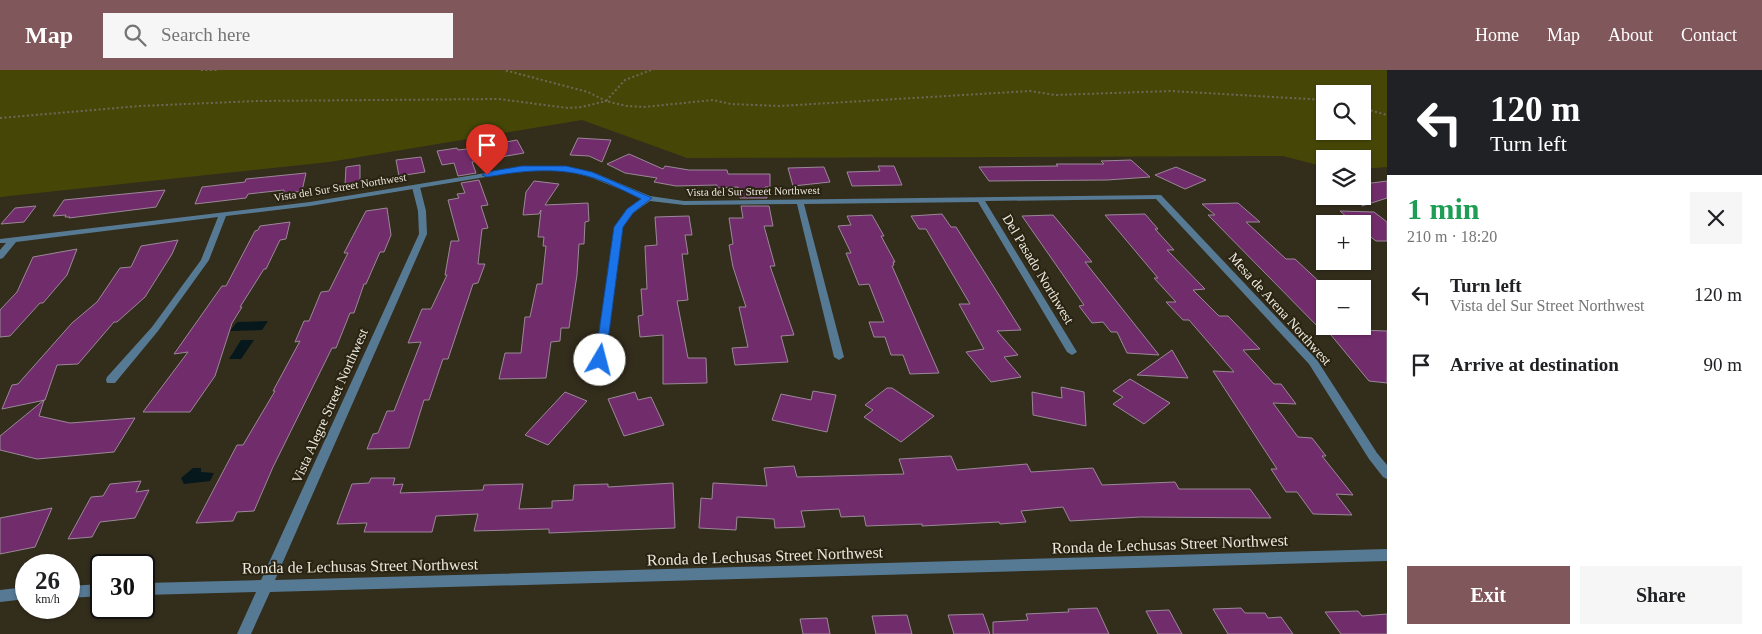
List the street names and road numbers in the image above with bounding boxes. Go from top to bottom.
street label: Vista del Sur Street Northwest [273,171,407,203]
street label: Vista del Sur Street Northwest [686,184,820,198]
street label: Del Pasado Northwest [999,211,1077,327]
street label: Mesa de Arena Northwest [1226,250,1334,368]
street label: Vista Alegre Street Northwest [289,326,371,486]
street label: Ronda de Lechusas Street Northwest [1052,531,1289,557]
street label: Ronda de Lechusas Street Northwest [647,543,884,569]
street label: Ronda de Lechusas Street Northwest [242,555,479,577]

